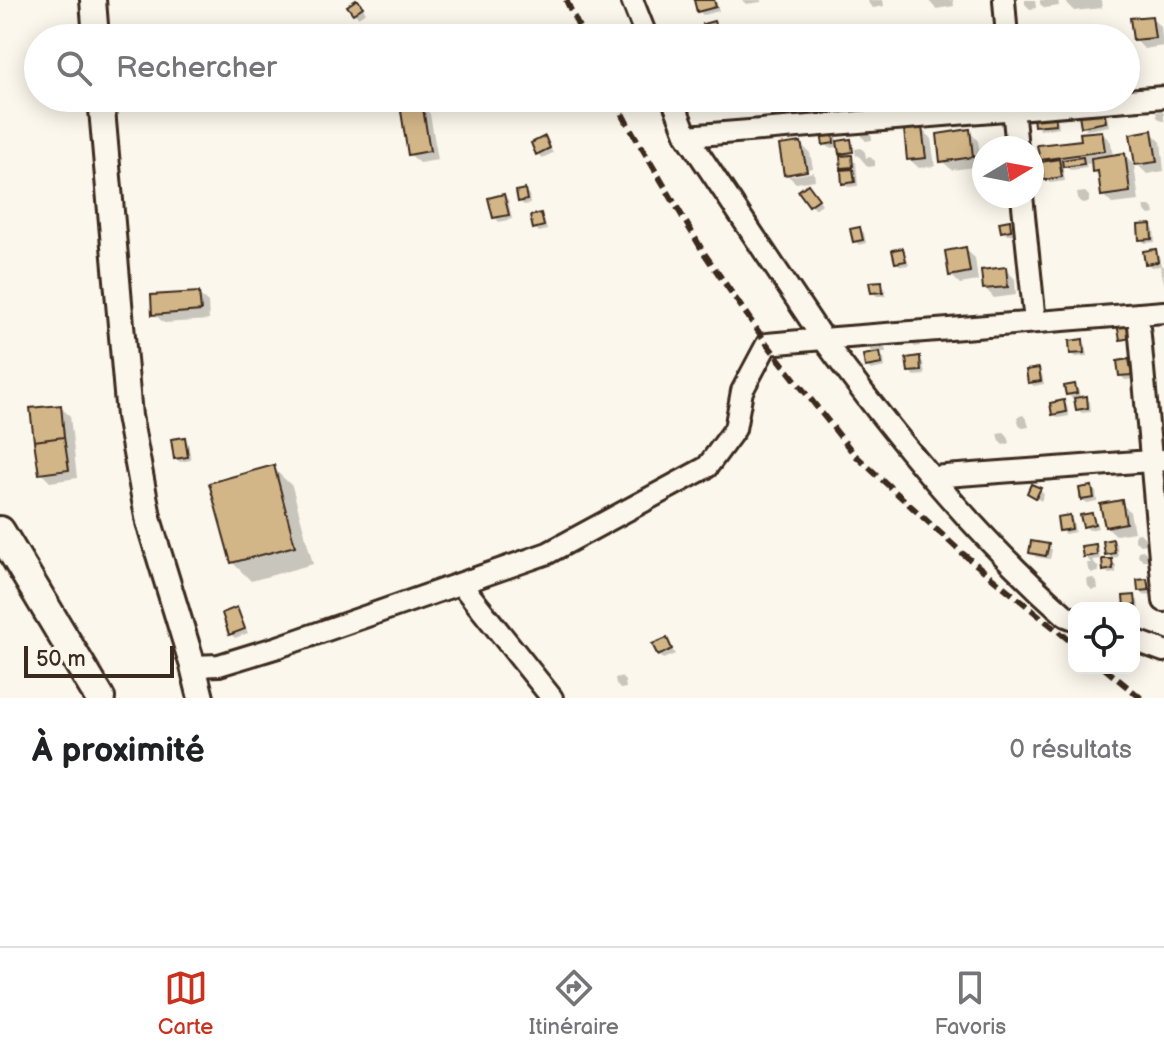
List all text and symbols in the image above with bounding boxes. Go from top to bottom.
search box [24,24,1140,112]
icon: search [52,46,96,90]
text: Rechercher [116,50,277,86]
north arrow [972,136,1044,208]
map controls [1068,602,1140,674]
button: locate [1068,602,1140,674]
scale bar [24,642,174,678]
text: 50 m [36,646,86,673]
text: À proximité [32,730,205,771]
text: 0 résultats [1010,735,1132,766]
tab: Carte [158,966,213,1041]
tab: Itinéraire [529,966,619,1041]
tab: Favoris [934,966,1006,1041]

